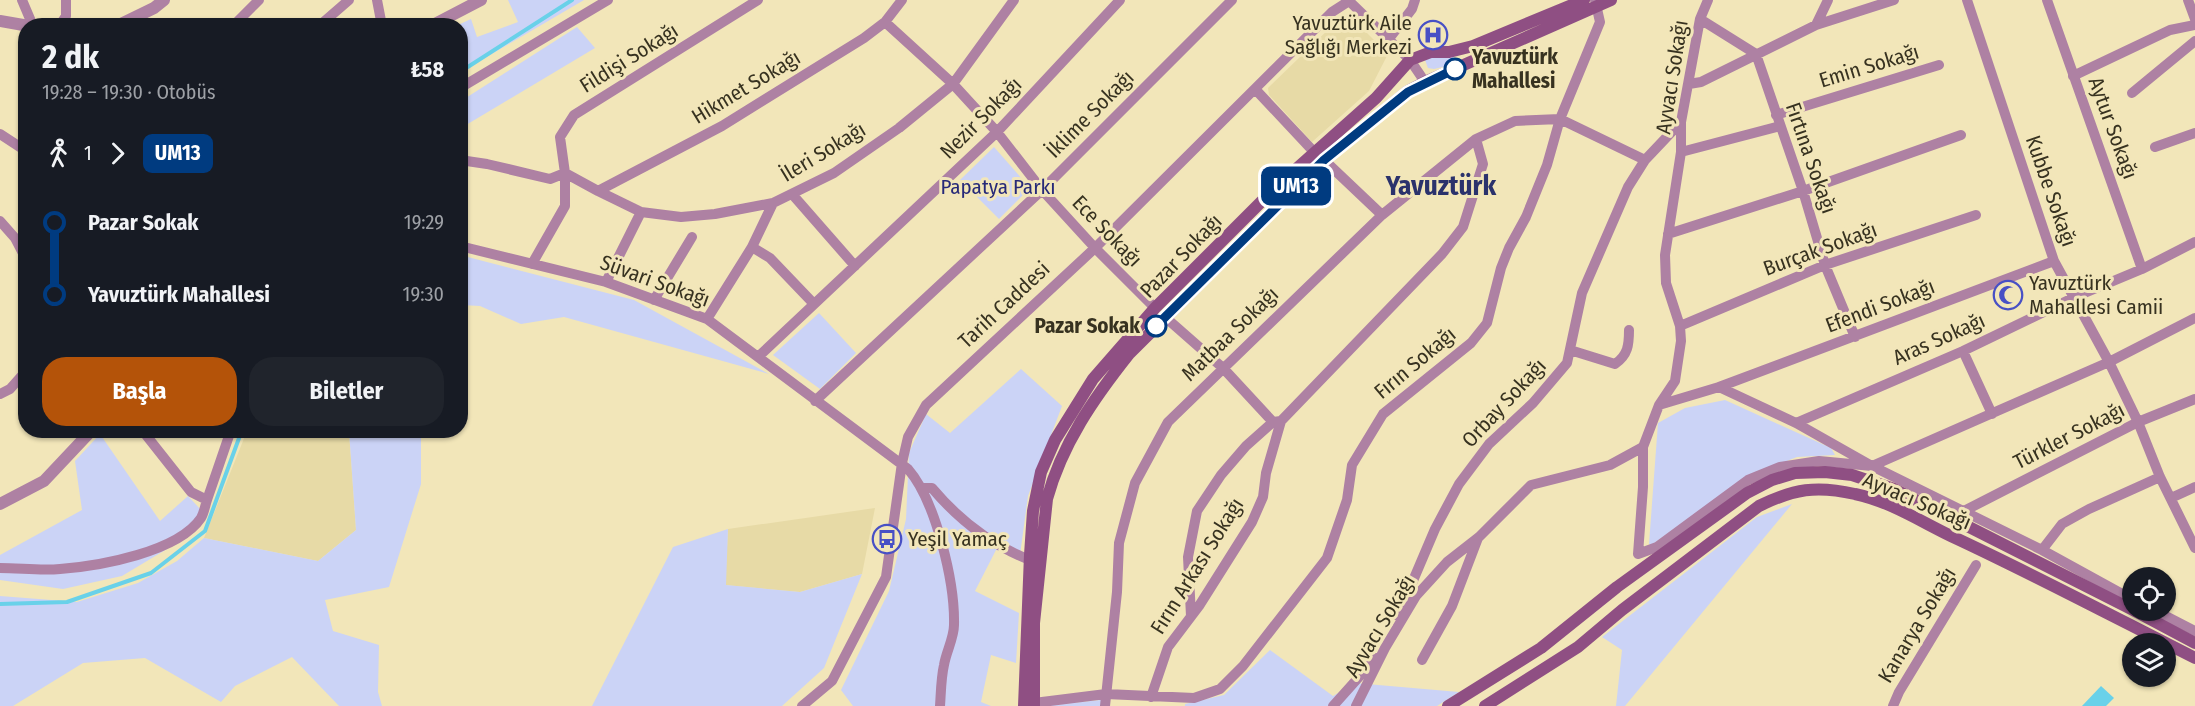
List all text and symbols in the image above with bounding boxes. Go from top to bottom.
place label: Yavuztürk Aile Sağlığı Merkezi [1285,10,1412,60]
street label: Fildişi Sokağı [575,18,683,98]
street label: Ayvacı Sokağı [1650,18,1694,136]
hospital icon: Yavuztürk Aile Sağlığı Merkezi [1417,19,1449,51]
text: 2 dk [42,37,99,77]
street label: Emin Sokağı [1816,38,1922,94]
street label: Hikmet Sokağı [687,44,805,130]
place label: Yavuztürk Mahallesi [1471,44,1558,94]
text: ₺58 [411,56,444,83]
marker: Yavuztürk Mahallesi [1444,58,1466,80]
street label: İklime Sokağı [1041,65,1139,163]
street label: Nezir Sokağı [935,72,1027,164]
street label: Aytur Sokağı [2083,73,2143,183]
text: 19:28 – 19:30 · Otobüs [42,80,215,104]
street label: Fırtına Sokağı [1780,99,1842,217]
street label: İleri Sokağı [776,116,870,188]
street label: Kubbe Sokağı [2020,132,2082,250]
icon: walk [42,137,75,170]
icon: forward [101,137,134,170]
text: UM13 [155,140,201,166]
text: 1 [84,141,92,165]
line badge: UM13 [1254,166,1338,206]
district label: Yavuztürk [1385,170,1496,202]
text: UM13 [1273,173,1319,199]
park label: Papatya Parkı [940,174,1056,200]
street label: Ece Sokağı [1067,190,1147,272]
text: Pazar Sokak [88,209,199,236]
street label: Pazar Sokağı [1135,209,1227,303]
text: 19:29 [404,210,444,234]
street label: Burçak Sokağı [1760,216,1880,282]
street label: Süvari Sokağı [597,249,713,313]
street label: Tarih Caddesi [953,256,1055,354]
place label: Yavuztürk Mahallesi Camii [2029,270,2163,320]
street label: Efendi Sokağı [1822,273,1938,339]
mosque icon: Yavuztürk Mahallesi Camii [1992,279,2024,311]
text: Yavuztürk Mahallesi [88,281,270,308]
street label: Matbaa Sokağı [1176,281,1284,387]
text: 19:30 [403,282,444,306]
street label: Aras Sokağı [1889,307,1989,371]
place label: Pazar Sokak [1034,313,1140,339]
marker: Pazar Sokak [1145,315,1167,337]
street label: Fırın Sokağı [1369,321,1461,405]
street label: Orbay Sokağı [1456,353,1552,453]
button: Başla [42,357,237,426]
button: Biletler [249,357,444,426]
street label: Türkler Sokağı [2009,397,2129,475]
street label: Ayvacı Sokağı [1859,467,1975,535]
street label: Fırın Arkası Sokağı [1145,493,1249,639]
bus stop icon: Yeşil Yamaç [871,523,903,555]
place label: Yeşil Yamaç [908,526,1007,552]
street label: Kanarya Sokağı [1872,562,1962,688]
map controls [2122,567,2176,687]
button: locate [2122,567,2176,621]
street label: Ayvacı Sokağı [1339,570,1421,682]
button: layers [2122,633,2176,687]

